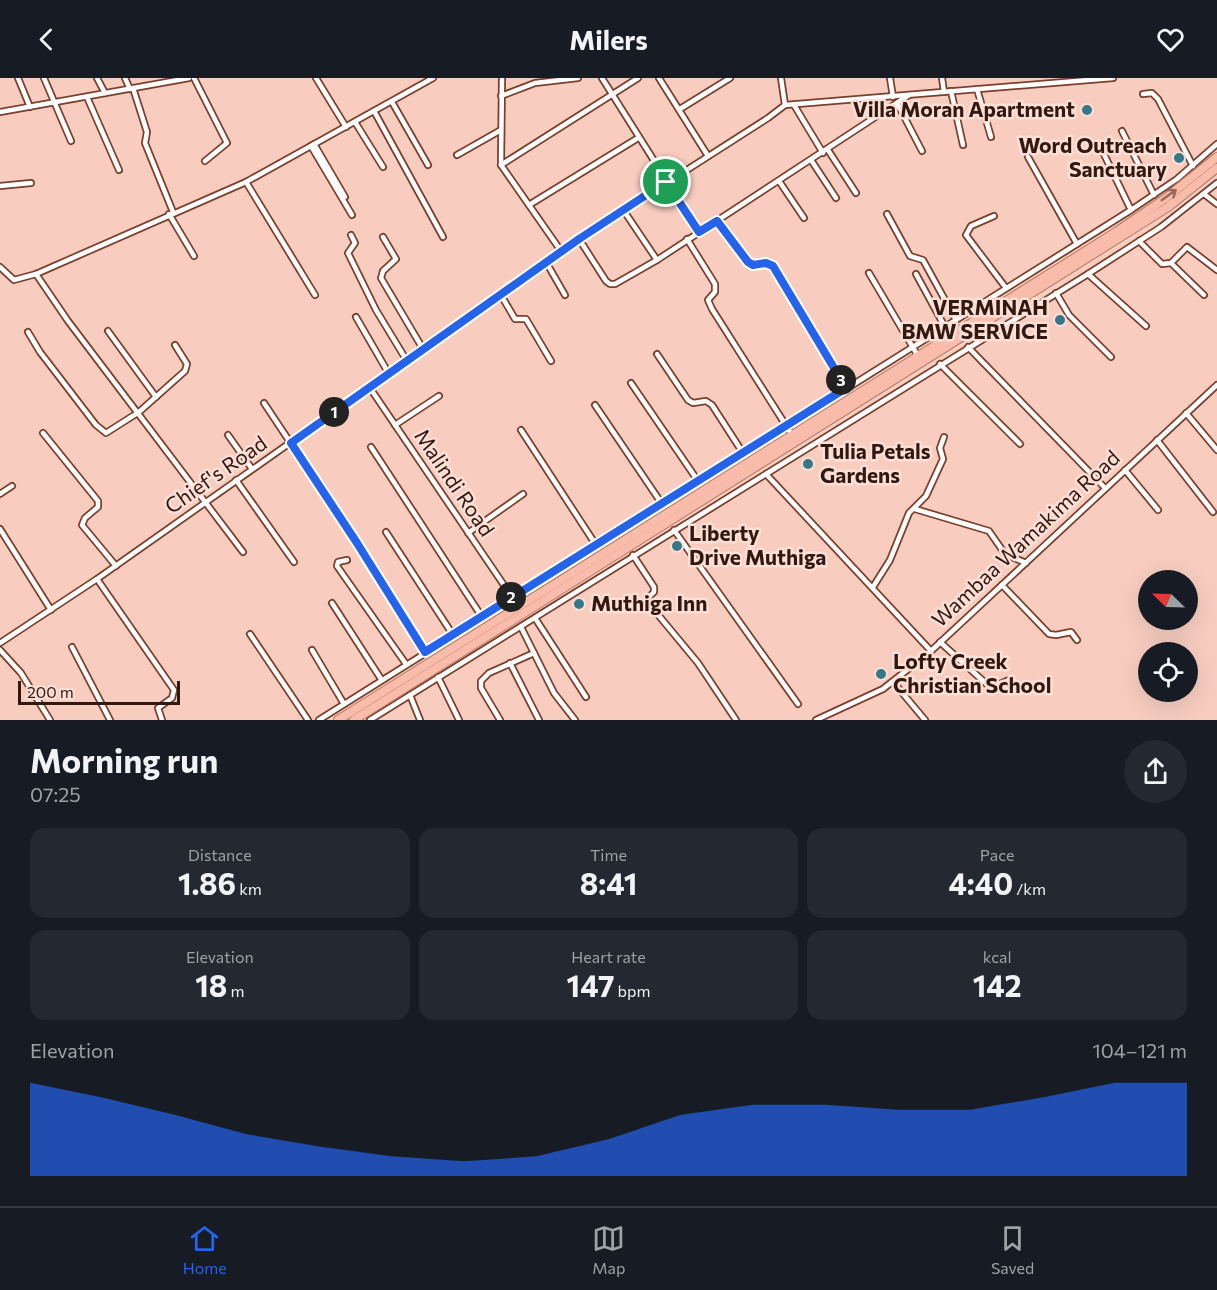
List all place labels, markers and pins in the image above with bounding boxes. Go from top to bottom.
place label: Villa Moran Apartment [853,96,1075,121]
marker: Villa Moran Apartment [1080,103,1094,117]
place label: Word Outreach Sanctuary [1019,132,1167,181]
marker: Word Outreach Sanctuary [1172,151,1186,165]
pin [640,156,691,207]
place label: VERMINAH BMW SERVICE [901,294,1048,343]
marker: VERMINAH BMW SERVICE [1053,313,1067,327]
pin: 3 [826,365,856,395]
pin: 1 [319,397,349,427]
place label: Tulia Petals Gardens [820,438,931,487]
marker: Tulia Petals Gardens [801,457,815,471]
place label: Liberty Drive Muthiga [689,520,826,569]
marker: Liberty Drive Muthiga [670,539,684,553]
pin: 2 [496,582,526,612]
place label: Muthiga Inn [591,590,707,615]
marker: Muthiga Inn [572,597,586,611]
place label: Lofty Creek Christian School [893,648,1051,697]
marker: Lofty Creek Christian School [874,667,888,681]

